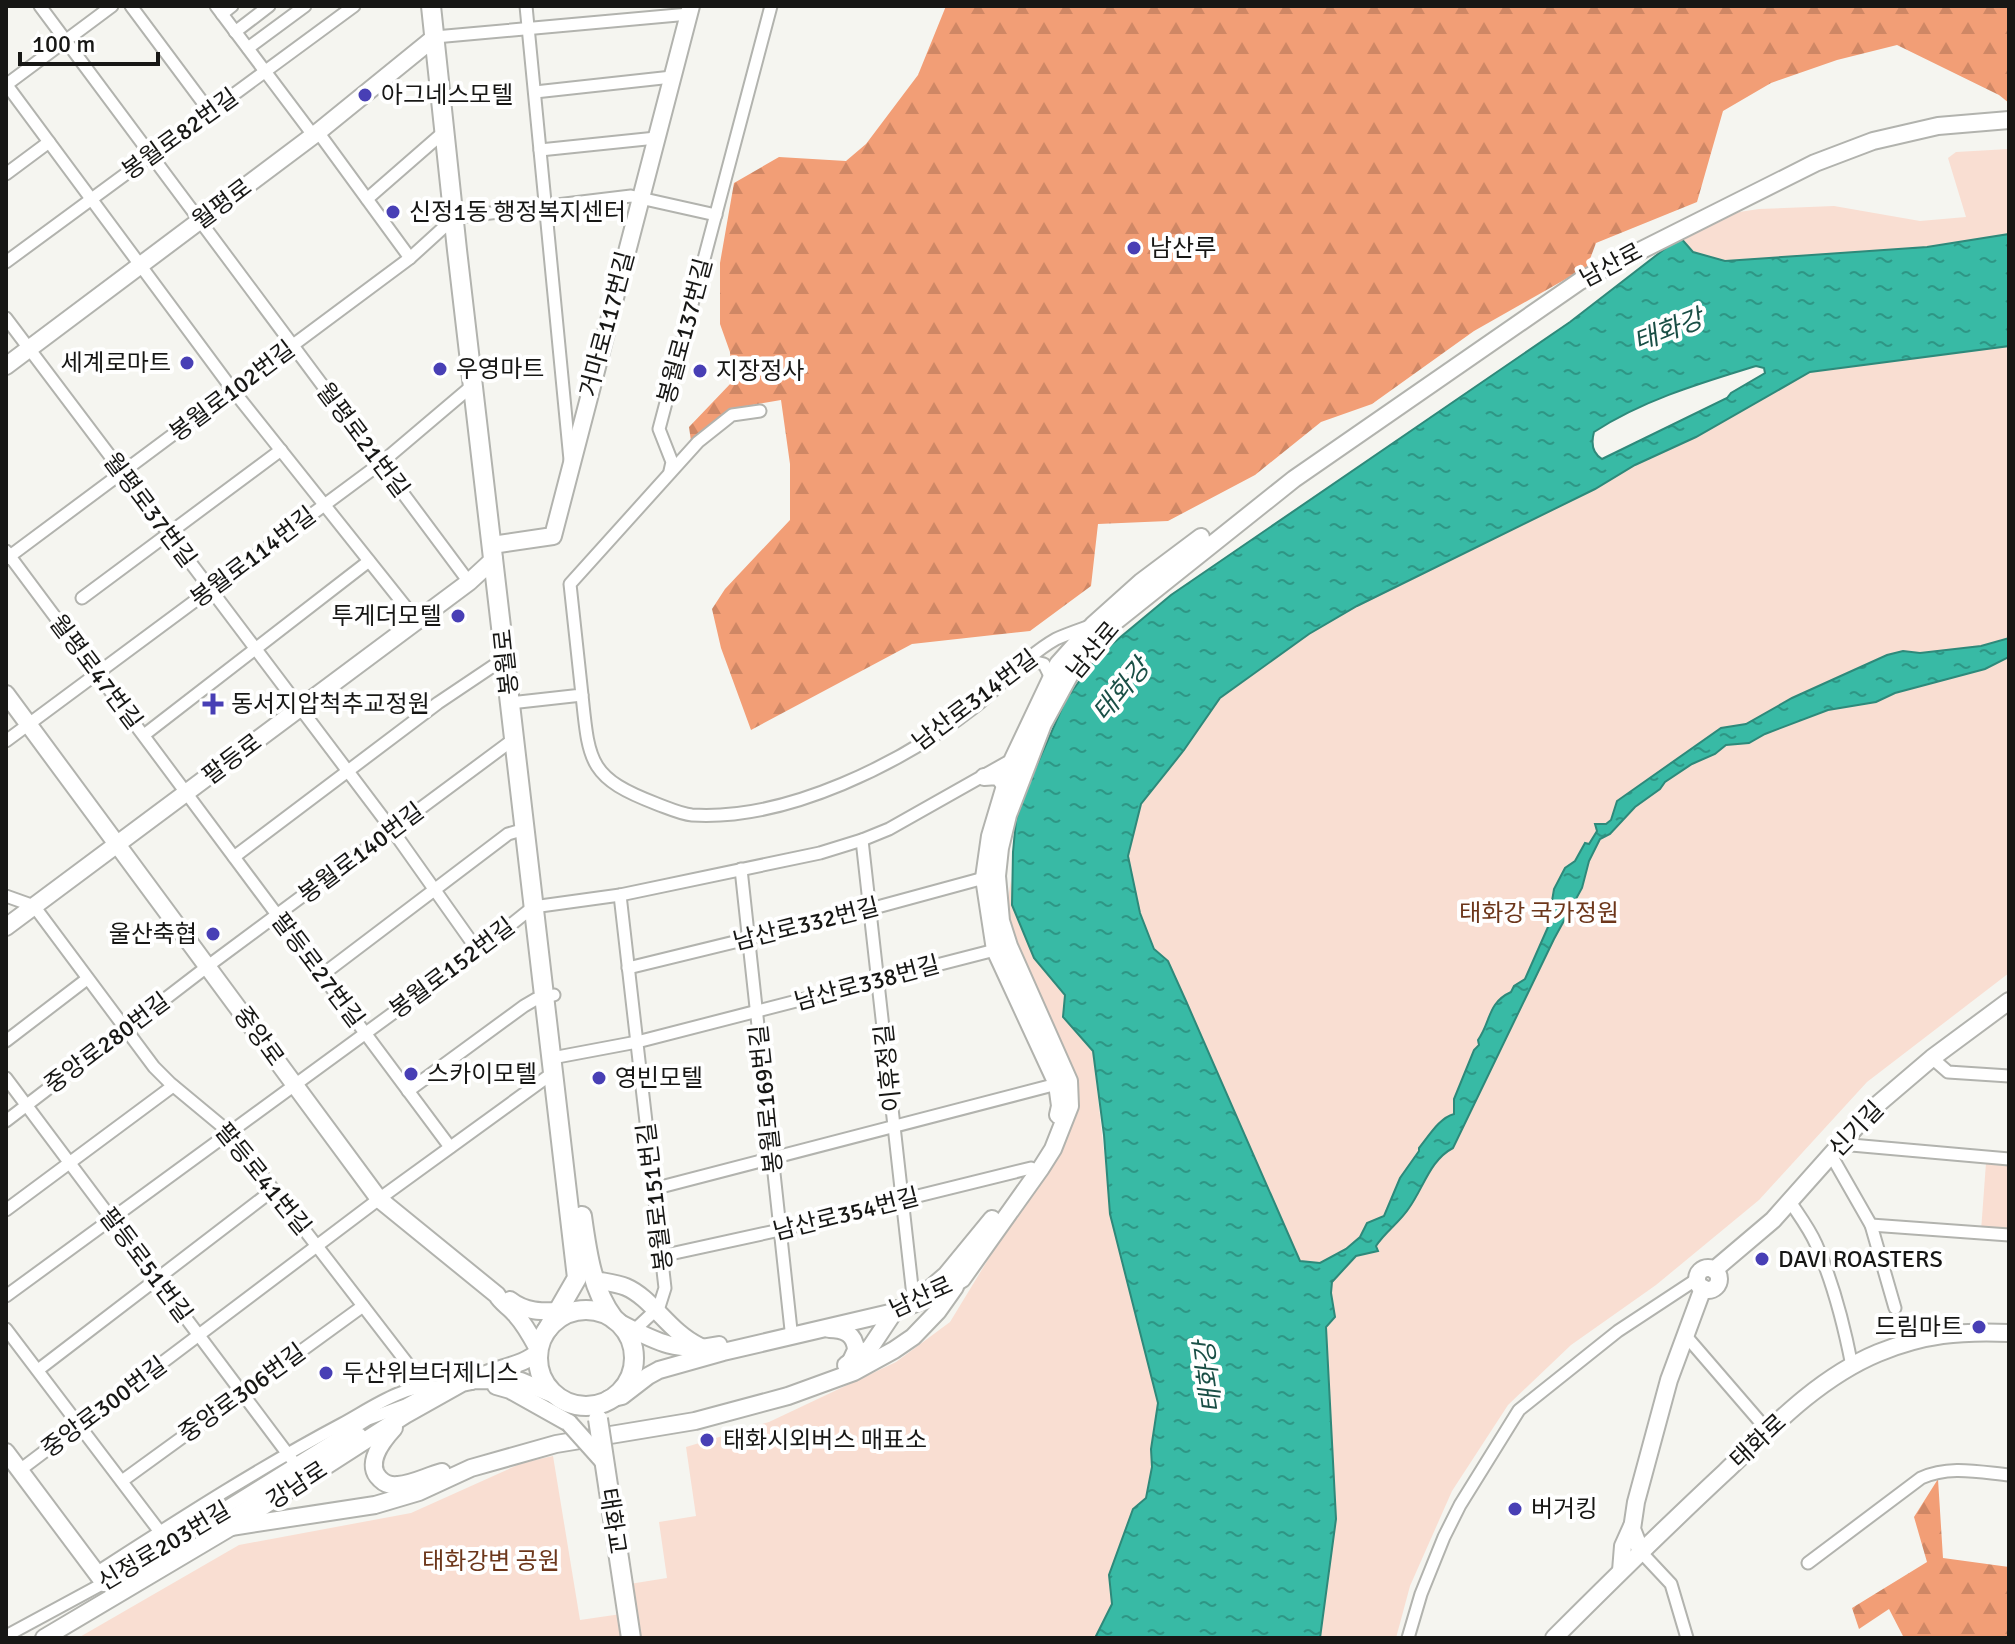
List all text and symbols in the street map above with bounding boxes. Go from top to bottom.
scale bar [20,16,158,66]
text: 100 m [32,29,95,59]
place label: 아그네스모텔 [381,80,513,110]
street label: 봉월로82번길 [116,82,244,186]
marker: 아그네스모텔 [356,86,374,104]
street label: 월평로 [187,172,257,236]
place label: 신정1동 행정복지센터 [409,197,626,227]
marker: 신정1동 행정복지센터 [384,203,402,221]
place label: 남산루 [1150,233,1216,263]
street label: 남산로 [1575,236,1647,294]
marker: 남산루 [1125,239,1143,257]
street label: 거마로117번길 [573,248,641,400]
street label: 봉월로137번길 [651,255,719,407]
water label: 태화강 [1629,302,1710,359]
street label: 봉월로102번길 [163,334,301,448]
place label: 세계로마트 [61,348,171,378]
marker: 세계로마트 [178,354,196,372]
place label: 우영마트 [456,354,544,384]
place label: 지장정사 [716,356,804,386]
marker: 우영마트 [431,360,449,378]
marker: 지장정사 [691,362,709,380]
street label: 월평로21번길 [310,377,416,503]
street label: 월평로37번길 [97,447,203,573]
street label: 봉월로114번길 [184,500,322,614]
place label: 투게더모텔 [332,601,442,631]
marker: 투게더모텔 [449,607,467,625]
street label: 월평로47번길 [43,609,149,735]
street label: 남산로 [1060,615,1126,685]
street label: 봉월로 [488,627,524,697]
street label: 남산로314번길 [906,643,1044,757]
water label: 태화강 [1086,651,1159,728]
place label: 동서지압척추교정원 [231,689,430,719]
marker: 동서지압척추교정원 [202,693,224,715]
street label: 팔등로 [197,727,267,791]
street label: 봉월로140번길 [292,796,430,910]
street label: 남산로332번길 [730,891,882,957]
park label: 태화강 국가정원 [1459,898,1619,928]
street label: 팔등로27번길 [265,907,371,1033]
street label: 봉월로152번길 [383,911,521,1025]
place label: 울산축협 [109,919,197,949]
marker: 울산축협 [204,925,222,943]
street label: 남산로338번길 [791,949,943,1017]
street label: 중앙로280번길 [38,986,176,1100]
street label: 중앙로 [227,1000,291,1072]
street label: 봉월로169번길 [743,1023,789,1175]
street label: 이휴정길 [868,1023,908,1113]
place label: 스카이모텔 [427,1059,537,1089]
place label: 영빈모텔 [615,1063,703,1093]
marker: 스카이모텔 [402,1065,420,1083]
marker: 영빈모텔 [590,1069,608,1087]
street label: 신기길 [1822,1095,1890,1163]
street label: 팔등로41번길 [208,1117,318,1241]
street label: 봉월로151번길 [631,1121,679,1273]
street label: 남산로354번길 [770,1181,922,1247]
street label: 팔등로51번길 [93,1202,199,1328]
place label: DAVI ROASTERS [1778,1244,1943,1274]
marker: DAVI ROASTERS [1753,1250,1771,1268]
street label: 남산로 [885,1270,957,1324]
place label: 드림마트 [1875,1312,1963,1342]
marker: 드림마트 [1970,1318,1988,1336]
water label: 태화강 [1188,1336,1229,1414]
street label: 중앙로306번길 [173,1337,311,1449]
street label: 중앙로300번길 [35,1350,173,1464]
place label: 두산위브더제니스 [342,1358,519,1388]
marker: 두산위브더제니스 [317,1364,335,1382]
street label: 태화로 [1724,1407,1792,1475]
place label: 태화시외버스 매표소 [723,1425,927,1455]
marker: 태화시외버스 매표소 [698,1431,716,1449]
street label: 강남로 [261,1454,333,1516]
street label: 태화교 [593,1486,633,1556]
place label: 버거킹 [1531,1494,1597,1524]
street label: 신정로203번길 [92,1495,236,1597]
marker: 버거킹 [1506,1500,1524,1518]
park label: 태화강변 공원 [422,1546,560,1576]

